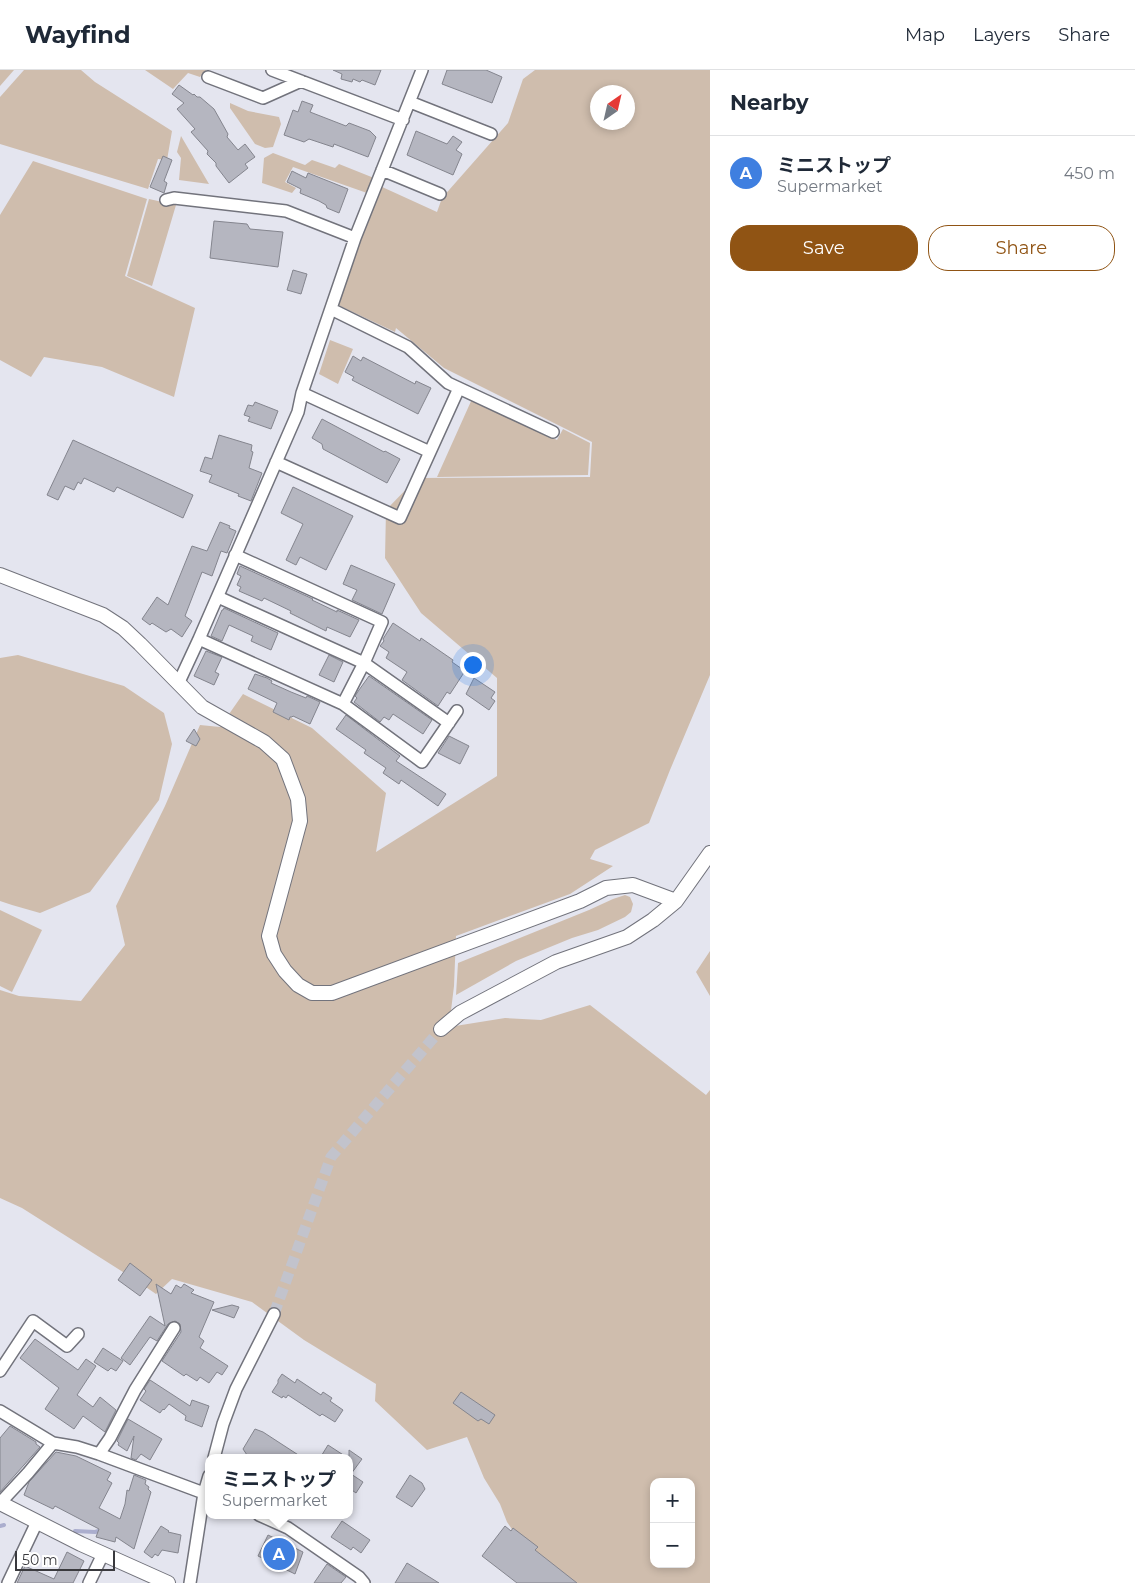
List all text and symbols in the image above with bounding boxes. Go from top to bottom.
text: Wayfind [25,20,131,49]
text: Map [905,24,945,46]
text: Layers [973,24,1030,46]
text: Share [1058,24,1110,46]
north arrow [590,85,635,130]
text: Nearby [730,90,809,115]
text: ミニストップ [777,154,891,177]
text: A [740,164,752,183]
text: 450 m [1064,164,1115,183]
text: Supermarket [777,177,883,196]
button: Save [730,225,918,271]
button: Share [928,225,1115,271]
your location [460,652,486,678]
popup [205,1454,353,1519]
text: ミニストップ [222,1468,336,1491]
map controls [650,1478,695,1568]
button: + [650,1478,695,1523]
text: Supermarket [222,1491,327,1510]
button: − [650,1523,695,1568]
pin: A [263,1535,295,1573]
scale bar [15,1548,115,1571]
text: 50 m [22,1551,58,1569]

